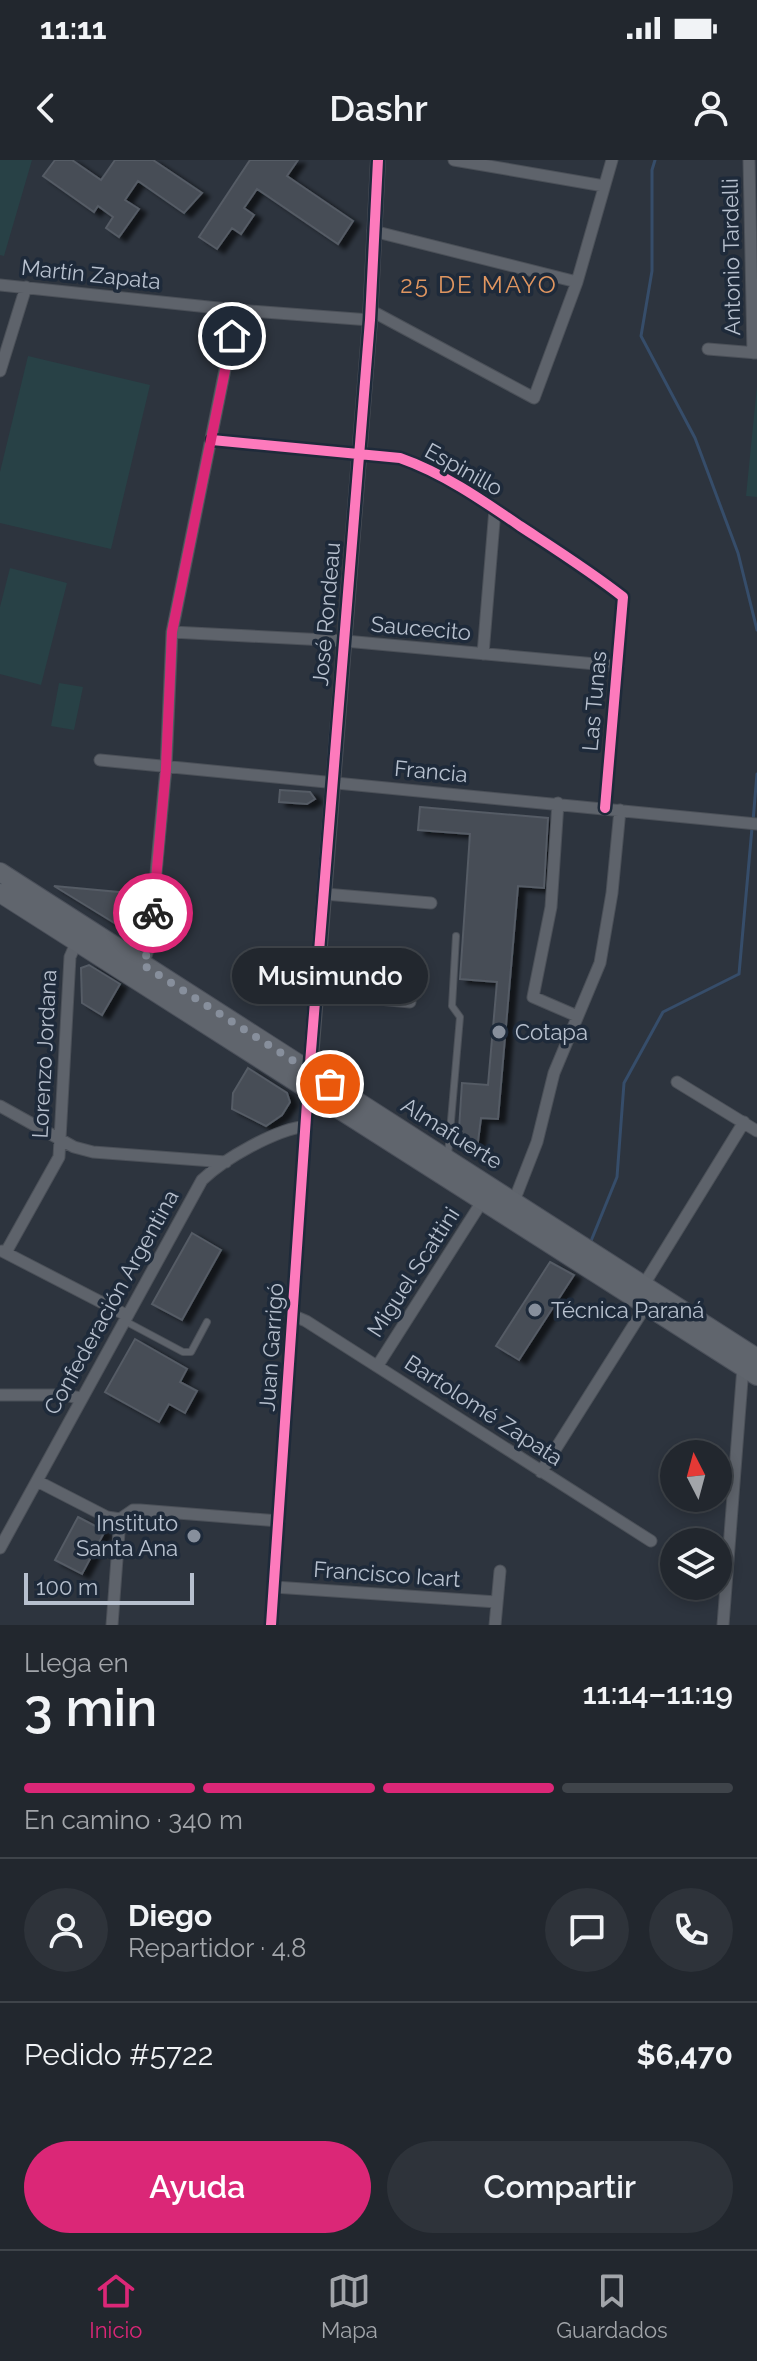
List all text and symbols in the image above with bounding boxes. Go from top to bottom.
text: 11:11 [40,11,107,46]
icon: back [24,86,68,130]
icon: person [689,86,733,130]
text: Dashr [329,87,428,129]
street label: Antonio Tardelli [717,178,745,336]
street label: Martín Zapata [20,254,162,294]
district label: 25 DE MAYO [400,270,558,299]
pin [198,302,266,370]
icon: home [210,314,254,358]
street label: Espinillo [421,437,507,501]
street label: José Rondeau [307,541,345,687]
street label: Saucecito [370,611,472,645]
street label: Las Tunas [577,650,611,752]
street label: Francia [393,755,469,787]
courier [113,873,193,953]
icon: bike [131,891,175,935]
callout: Musimundo [232,948,428,1004]
text: Musimundo [257,961,403,991]
street label: Lorenzo Jordana [27,969,61,1139]
place label: Cotapa [515,1019,588,1045]
marker: Cotapa [490,1023,508,1041]
pin [296,1050,364,1118]
icon: bag [308,1062,352,1106]
street label: Almafuerte [397,1092,507,1174]
street label: Confederación Argentina [38,1185,184,1419]
street label: Miguel Scattini [361,1202,465,1342]
street label: Juan Garrigó [254,1282,288,1412]
place label: Técnica Paraná [551,1297,704,1323]
marker: Técnica Paraná [526,1301,544,1319]
street label: Bartolomé Zapata [400,1349,568,1471]
north arrow [660,1440,732,1512]
map controls [660,1440,732,1600]
place label: Instituto Santa Ana [76,1510,178,1561]
marker: Instituto Santa Ana [185,1527,203,1545]
button: layers [660,1528,732,1600]
street label: Francisco Icart [313,1556,462,1592]
scale bar [24,1569,194,1605]
text: 100 m [36,1574,98,1600]
text: Llega en [24,1648,129,1678]
text: 11:14–11:19 [582,1676,733,1711]
text: 3 min [24,1677,157,1738]
text: En camino · 340 m [24,1805,243,1835]
button: person [24,1888,108,1972]
button: chat [545,1888,629,1972]
button: phone [649,1888,733,1972]
text: Diego [128,1898,212,1933]
text: Repartidor · 4.8 [128,1933,306,1963]
text: Pedido #5722 [24,2037,213,2072]
text: $6,470 [636,2037,733,2072]
button: Ayuda [24,2141,371,2233]
button: Compartir [387,2141,733,2233]
tab: Inicio [89,2269,142,2343]
tab: Mapa [321,2269,378,2343]
tab: Guardados [556,2269,668,2343]

